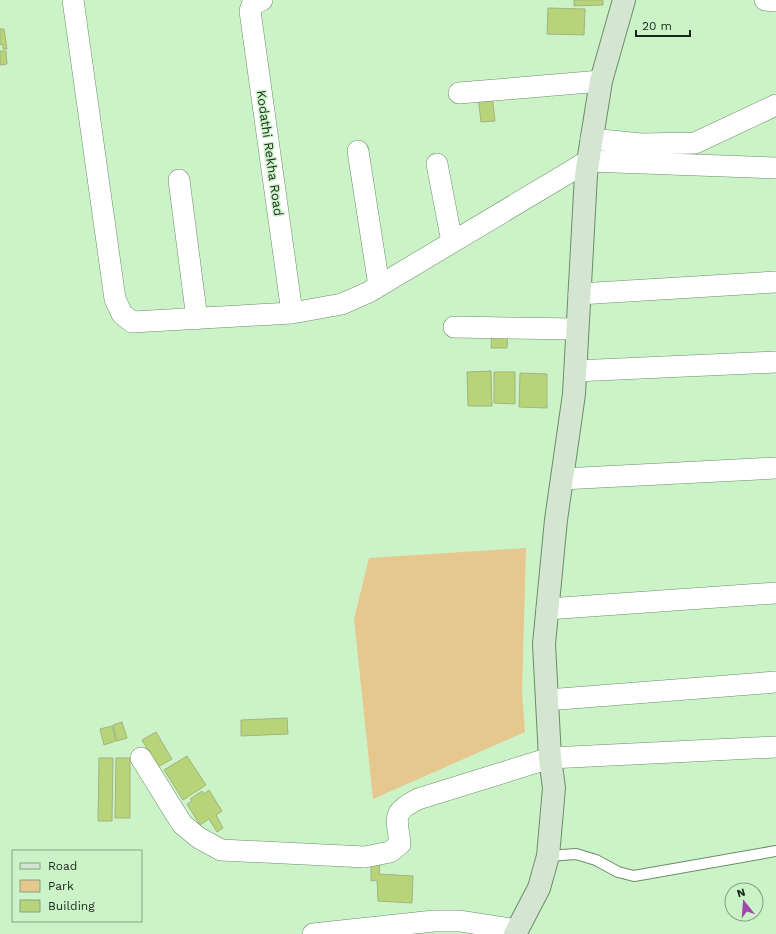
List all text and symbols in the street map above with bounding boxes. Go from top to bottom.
scale bar [636,12,690,38]
text: 20 m [642,19,672,33]
street label: Kodathi Rekha Road [254,89,286,217]
legend [12,850,142,922]
text: Road [48,859,77,873]
text: Park [48,879,74,893]
north arrow [724,882,764,922]
text: N [735,886,747,900]
text: Building [48,899,95,913]

